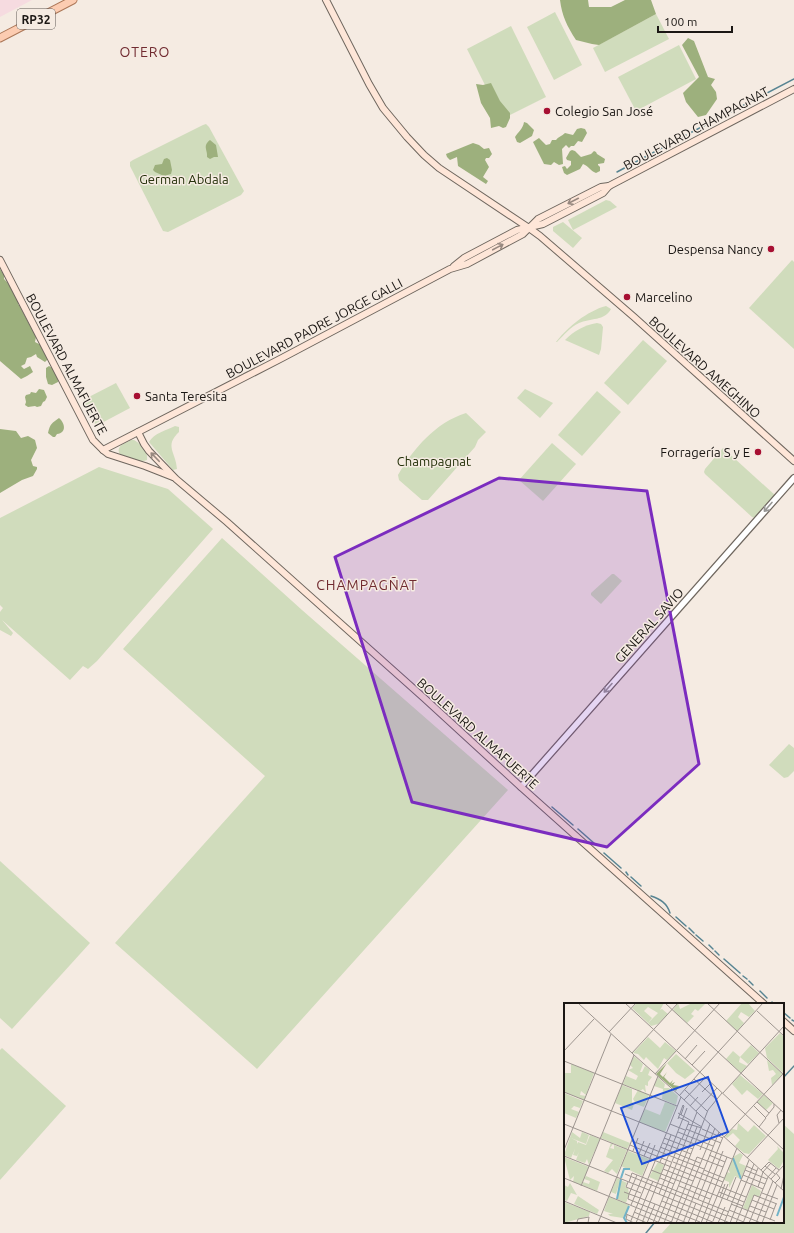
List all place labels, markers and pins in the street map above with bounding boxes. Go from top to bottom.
place label: Colegio San José [555,104,653,118]
marker: Colegio San José [542,106,552,116]
place label: Despensa Nancy [668,242,763,256]
marker: Despensa Nancy [766,244,776,254]
place label: Marcelino [635,290,693,304]
marker: Marcelino [622,292,632,302]
place label: Santa Teresita [145,389,227,403]
marker: Santa Teresita [132,391,142,401]
place label: Forragería S y E [660,445,750,459]
marker: Forragería S y E [753,447,763,457]

